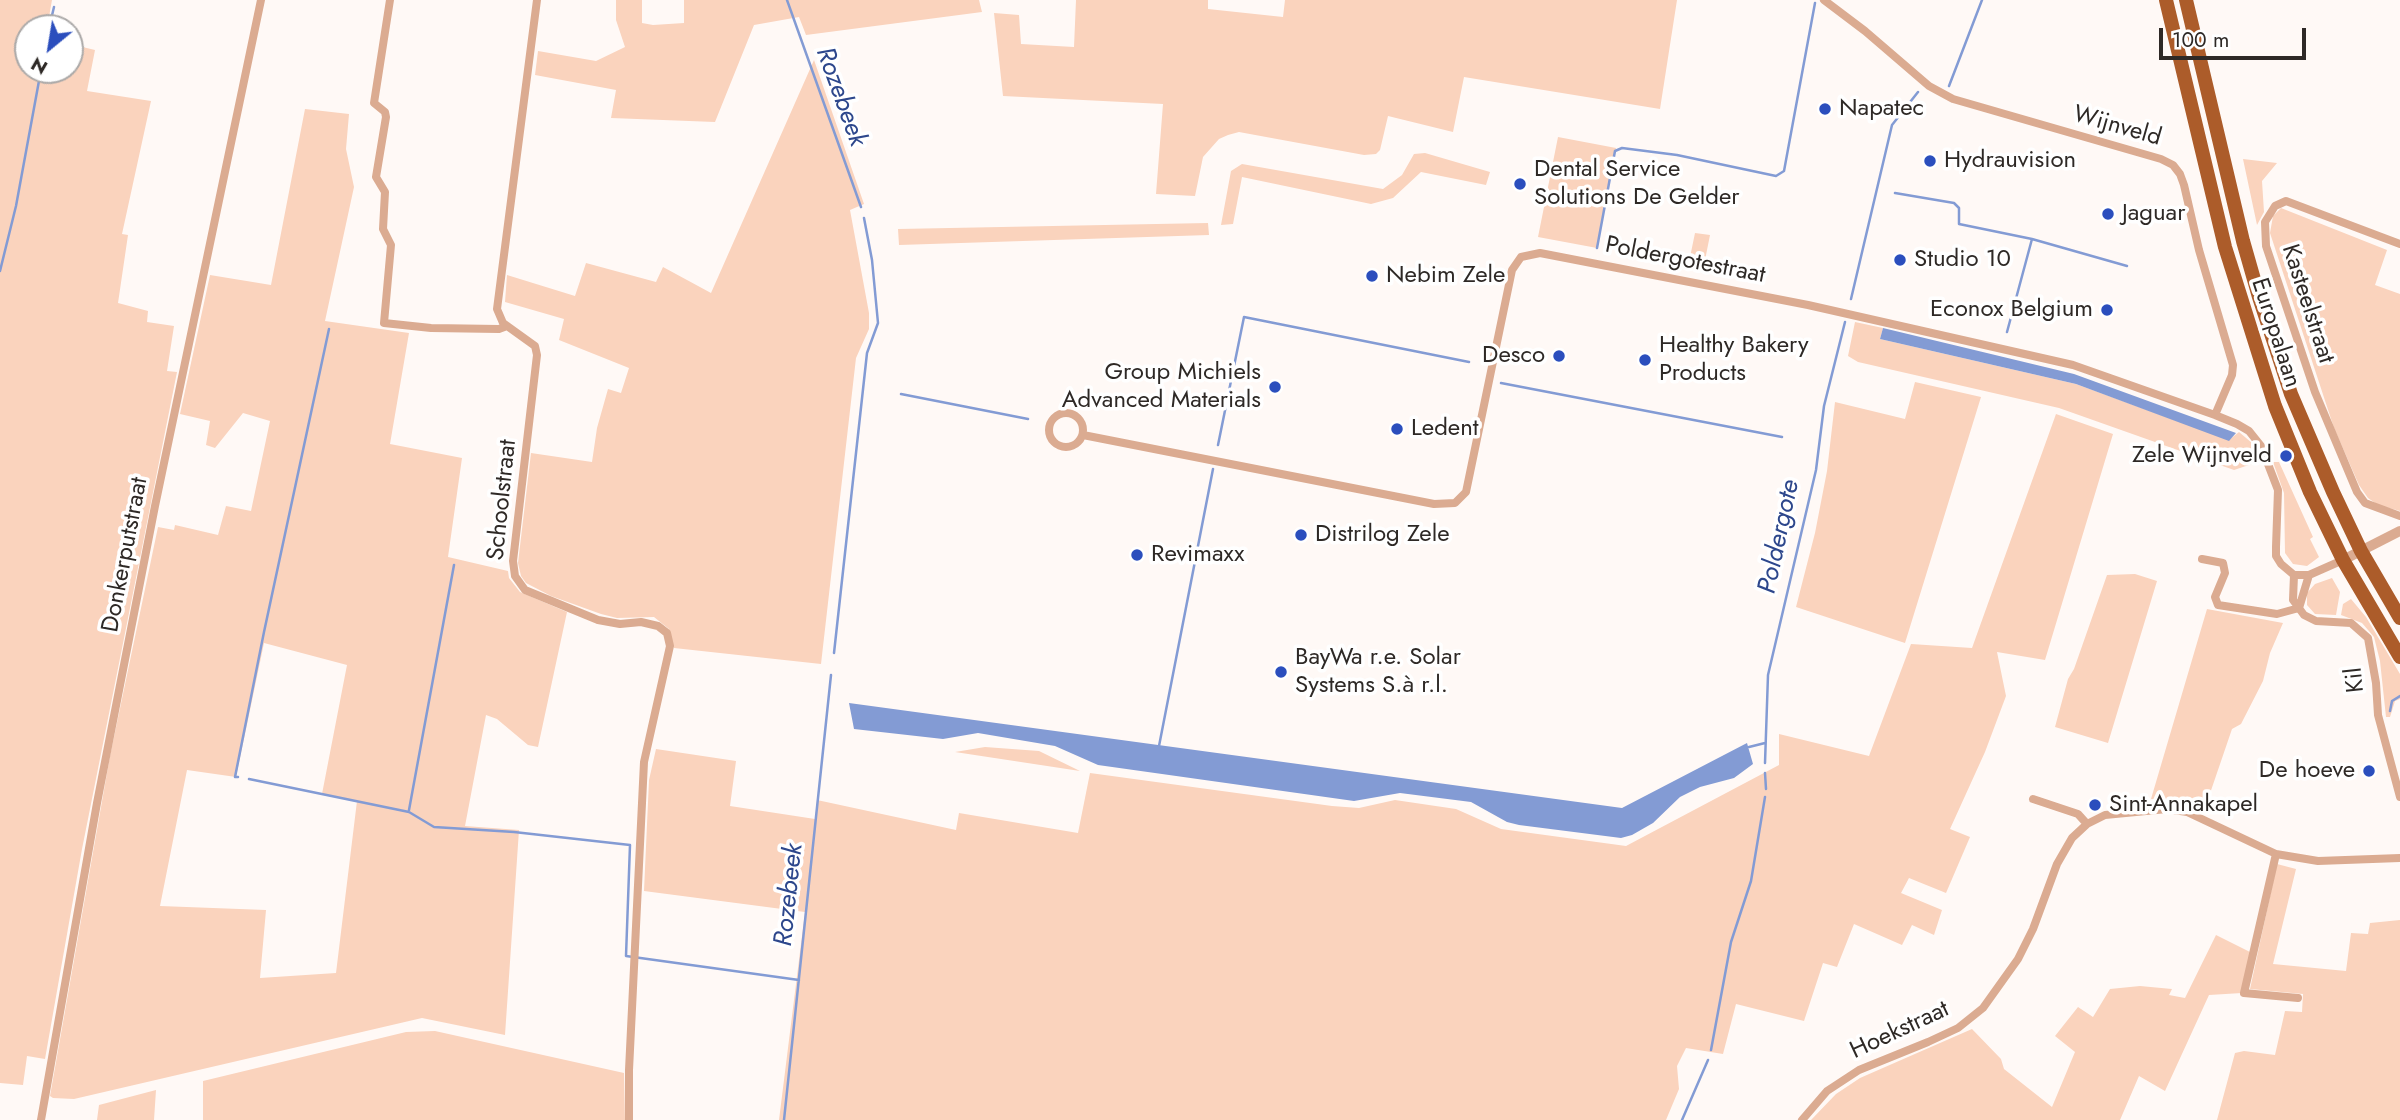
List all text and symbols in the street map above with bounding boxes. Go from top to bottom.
north arrow [14,14,84,84]
scale bar [2162,14,2309,58]
text: 100 m [2172,25,2229,55]
water label: Rozebeek [808,43,872,151]
text: N [26,50,53,81]
place label: Napatec [1839,95,1924,123]
marker: Napatec [1817,101,1833,117]
street label: Wijnveld [2070,101,2164,153]
place label: Hydrauvision [1944,147,2076,175]
marker: Hydrauvision [1922,153,1938,169]
place label: Dental Service Solutions De Gelder [1534,156,1740,212]
marker: Dental Service Solutions De Gelder [1512,176,1528,192]
place label: Jaguar [2122,200,2185,228]
marker: Jaguar [2100,206,2116,222]
street label: Poldergotestraat [1603,231,1767,291]
street label: Kasteelstraat [2274,241,2340,367]
place label: Studio 10 [1914,246,2011,274]
marker: Studio 10 [1892,252,1908,268]
place label: Nebim Zele [1386,262,1505,290]
marker: Nebim Zele [1364,268,1380,284]
street label: Europalaan [2244,275,2306,391]
place label: Econox Belgium [1930,296,2093,324]
marker: Econox Belgium [2099,302,2115,318]
place label: Healthy Bakery Products [1659,332,1809,388]
place label: Desco [1482,342,1545,370]
marker: Desco [1551,348,1567,364]
marker: Healthy Bakery Products [1637,352,1653,368]
place label: Group Michiels Advanced Materials [1062,359,1261,415]
marker: Group Michiels Advanced Materials [1267,379,1283,395]
place label: Ledent [1411,415,1479,443]
marker: Ledent [1389,421,1405,437]
street label: Schoolstraat [482,438,524,562]
place label: Zele Wijnveld [2132,442,2272,470]
marker: Zele Wijnveld [2278,448,2294,464]
street label: Donkerputstraat [97,475,155,635]
water label: Poldergote [1753,477,1807,597]
place label: Distrilog Zele [1315,521,1450,549]
marker: Distrilog Zele [1293,527,1309,543]
place label: Revimaxx [1151,541,1244,569]
marker: Revimaxx [1129,547,1145,563]
place label: BayWa r.e. Solar Systems S.à r.l. [1295,644,1461,700]
marker: BayWa r.e. Solar Systems S.à r.l. [1273,664,1289,680]
street label: Kil [2340,666,2372,694]
place label: De hoeve [2259,757,2355,785]
marker: De hoeve [2361,763,2377,779]
place label: Sint-Annakapel [2109,791,2258,819]
marker: Sint-Annakapel [2087,797,2103,813]
water label: Rozebeek [769,842,811,948]
street label: Hoekstraat [1846,996,1954,1066]

